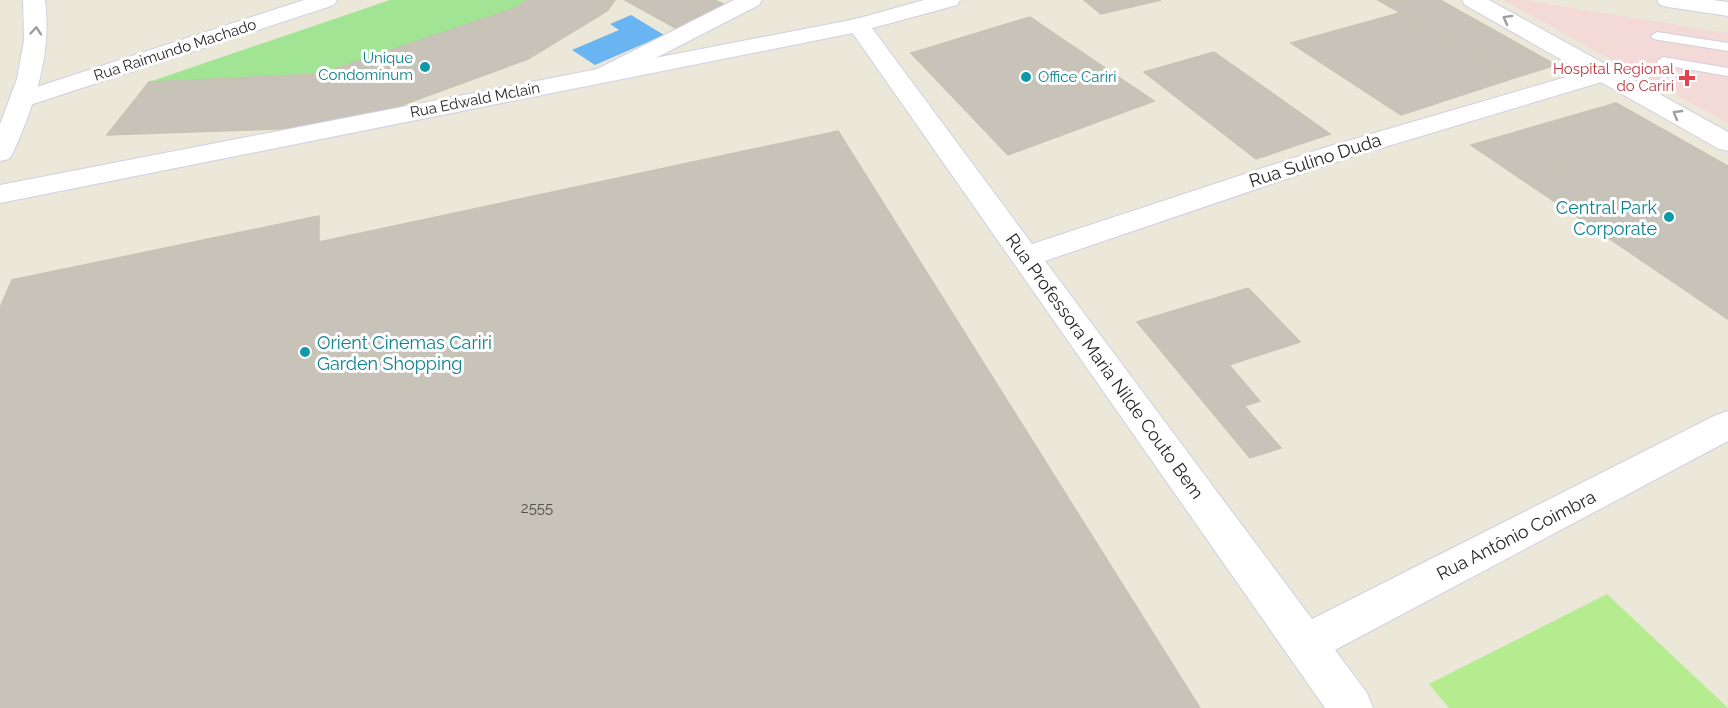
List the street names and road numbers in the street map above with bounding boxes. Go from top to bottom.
street label: Rua Raimundo Machado [91,15,259,85]
street label: Rua Edwald Mclain [409,79,541,121]
street label: Rua Sulino Duda [1246,129,1384,191]
street label: Rua Professora Maria Nilde Couto Bem [1002,229,1208,503]
street label: Rua Antônio Coimbra [1433,486,1599,584]

